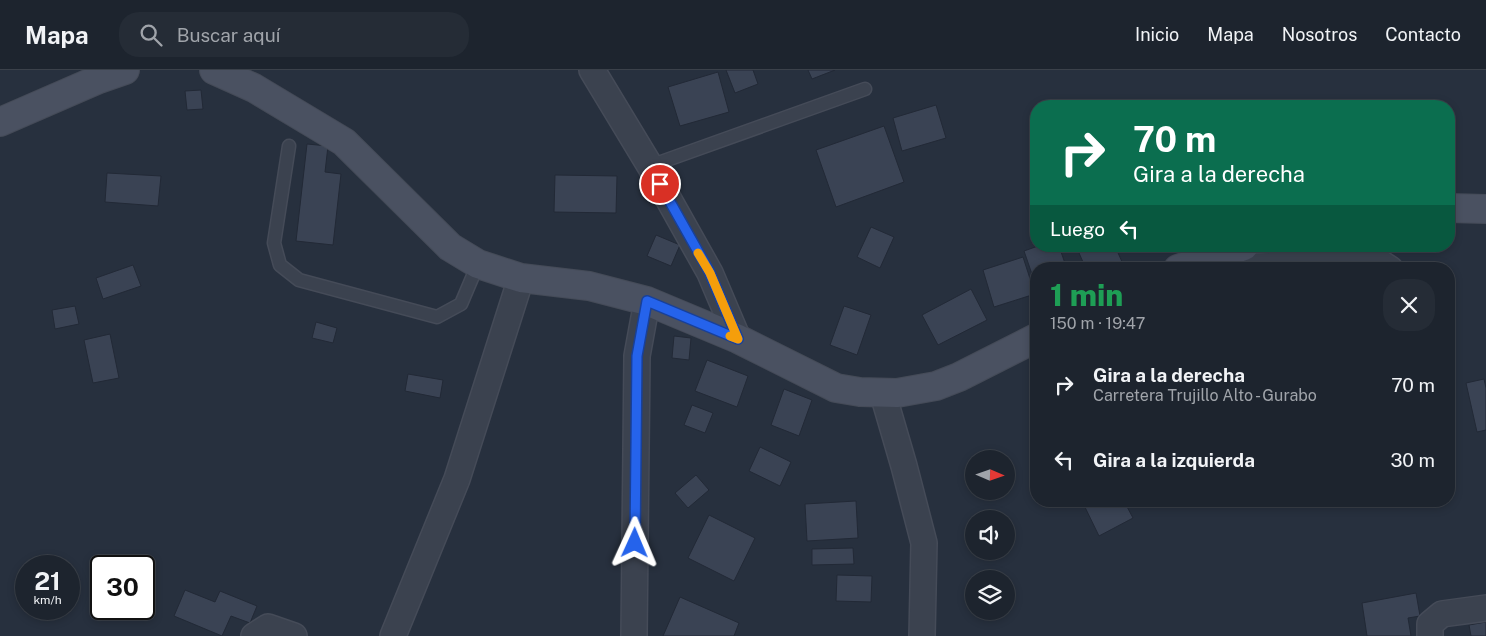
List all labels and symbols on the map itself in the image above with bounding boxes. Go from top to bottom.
pin [639,163,681,205]
north arrow [965,450,1015,500]
position arrow [608,516,660,568]
speed limit sign: 30 [90,555,155,620]

